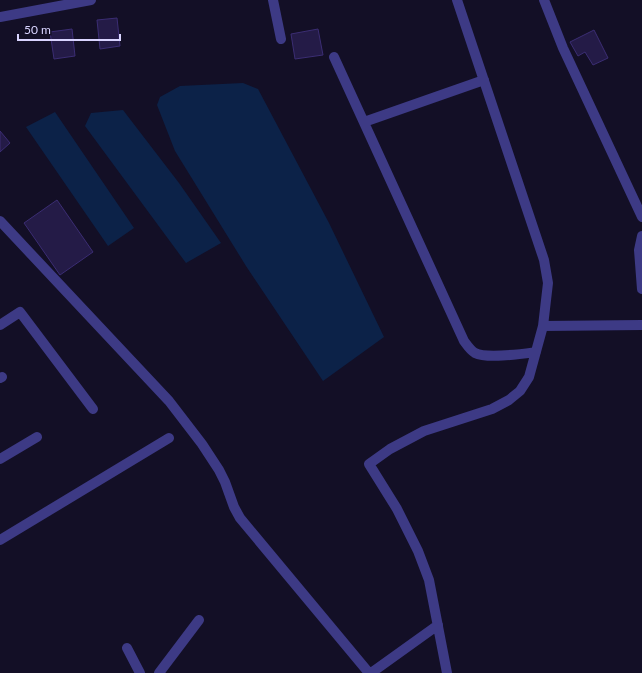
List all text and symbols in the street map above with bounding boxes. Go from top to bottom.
scale bar [18,16,120,42]
text: 50 m [24,22,51,37]

